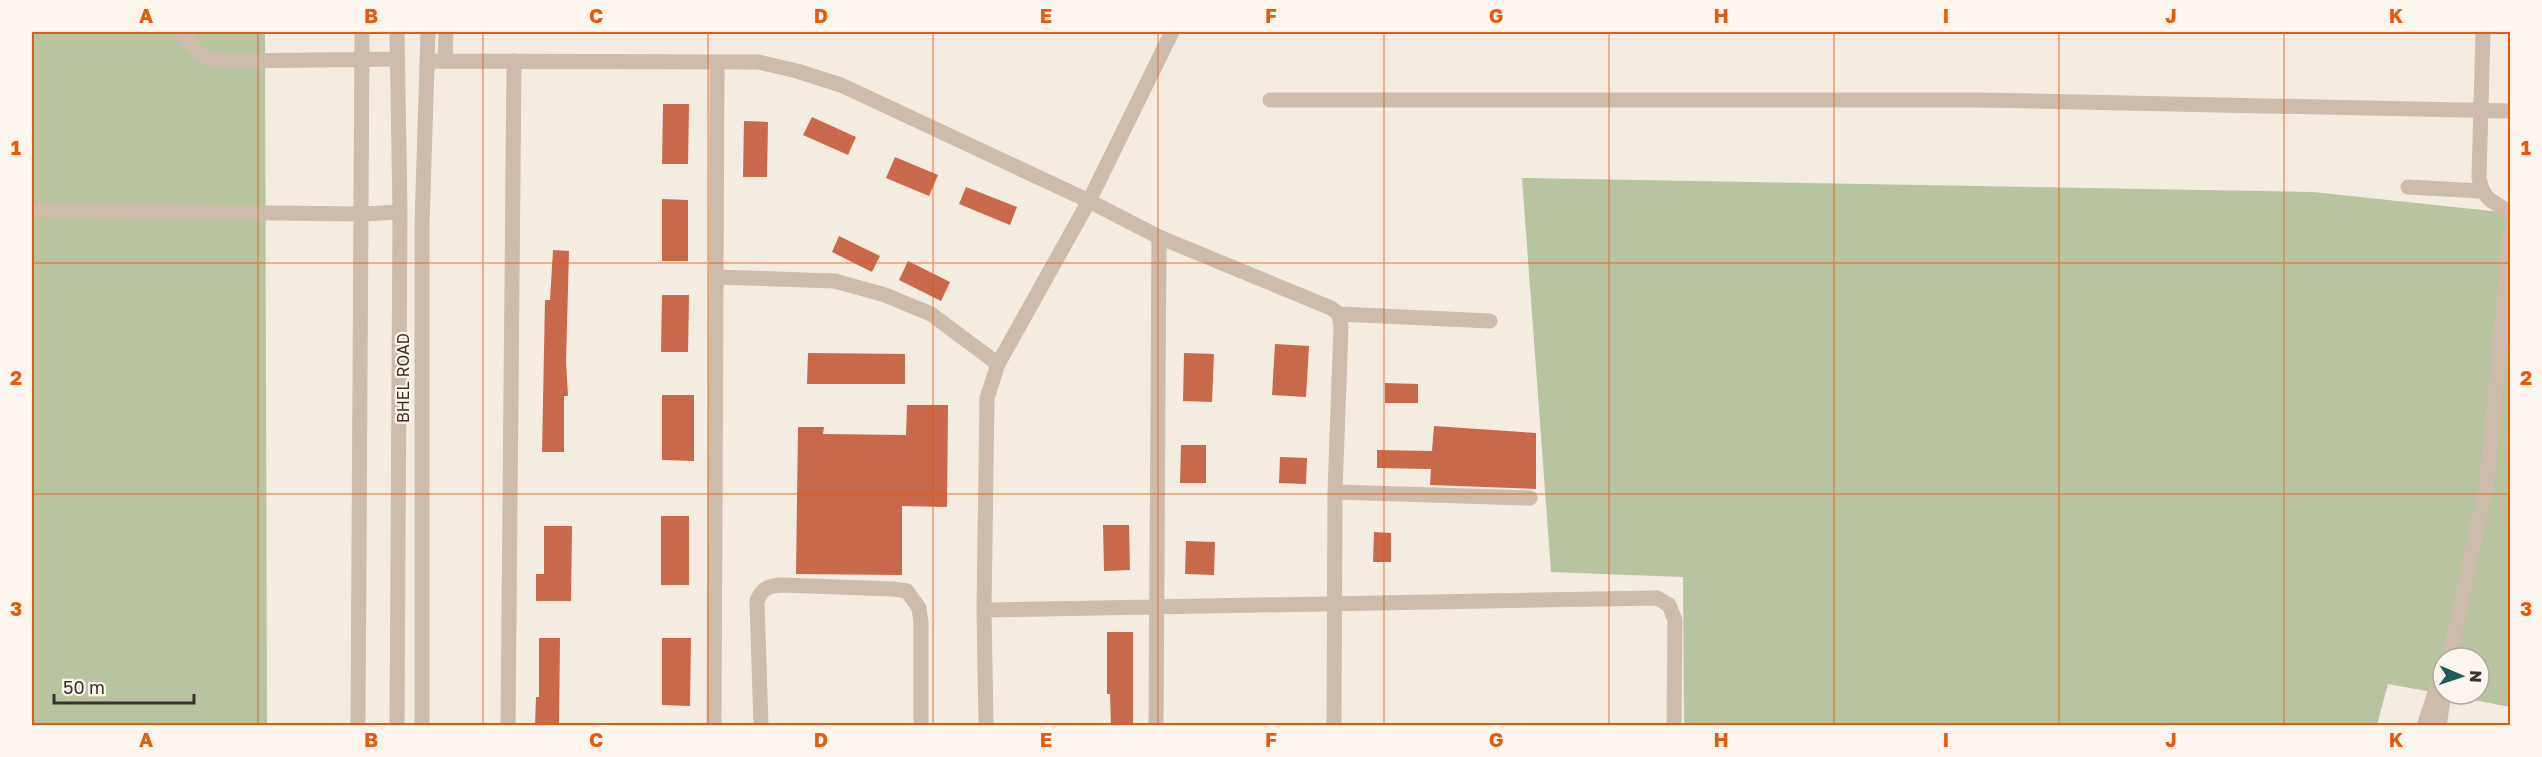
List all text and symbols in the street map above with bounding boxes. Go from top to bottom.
text: A [139,3,153,27]
text: B [364,3,378,27]
text: C [589,3,603,27]
text: D [814,3,828,27]
text: E [1040,3,1052,27]
text: F [1265,3,1277,27]
text: G [1489,3,1503,27]
text: H [1713,3,1729,27]
text: I [1943,3,1949,27]
text: J [2165,3,2177,27]
text: K [2389,3,2404,27]
text: 1 [11,135,21,159]
text: 1 [2521,135,2531,159]
street label: BHEL ROAD [393,333,413,423]
text: 2 [10,365,22,389]
text: 2 [2520,365,2532,389]
text: 3 [10,596,22,620]
text: 3 [2520,596,2532,620]
north arrow [2431,646,2491,706]
scale bar [54,667,194,705]
text: N [2466,670,2486,683]
text: 50 m [63,676,105,698]
text: A [139,727,153,751]
text: B [364,727,378,751]
text: C [589,727,603,751]
text: D [814,727,828,751]
text: E [1040,727,1052,751]
text: F [1265,727,1277,751]
text: G [1489,727,1503,751]
text: H [1713,727,1729,751]
text: I [1943,727,1949,751]
text: J [2165,727,2177,751]
text: K [2389,727,2404,751]

